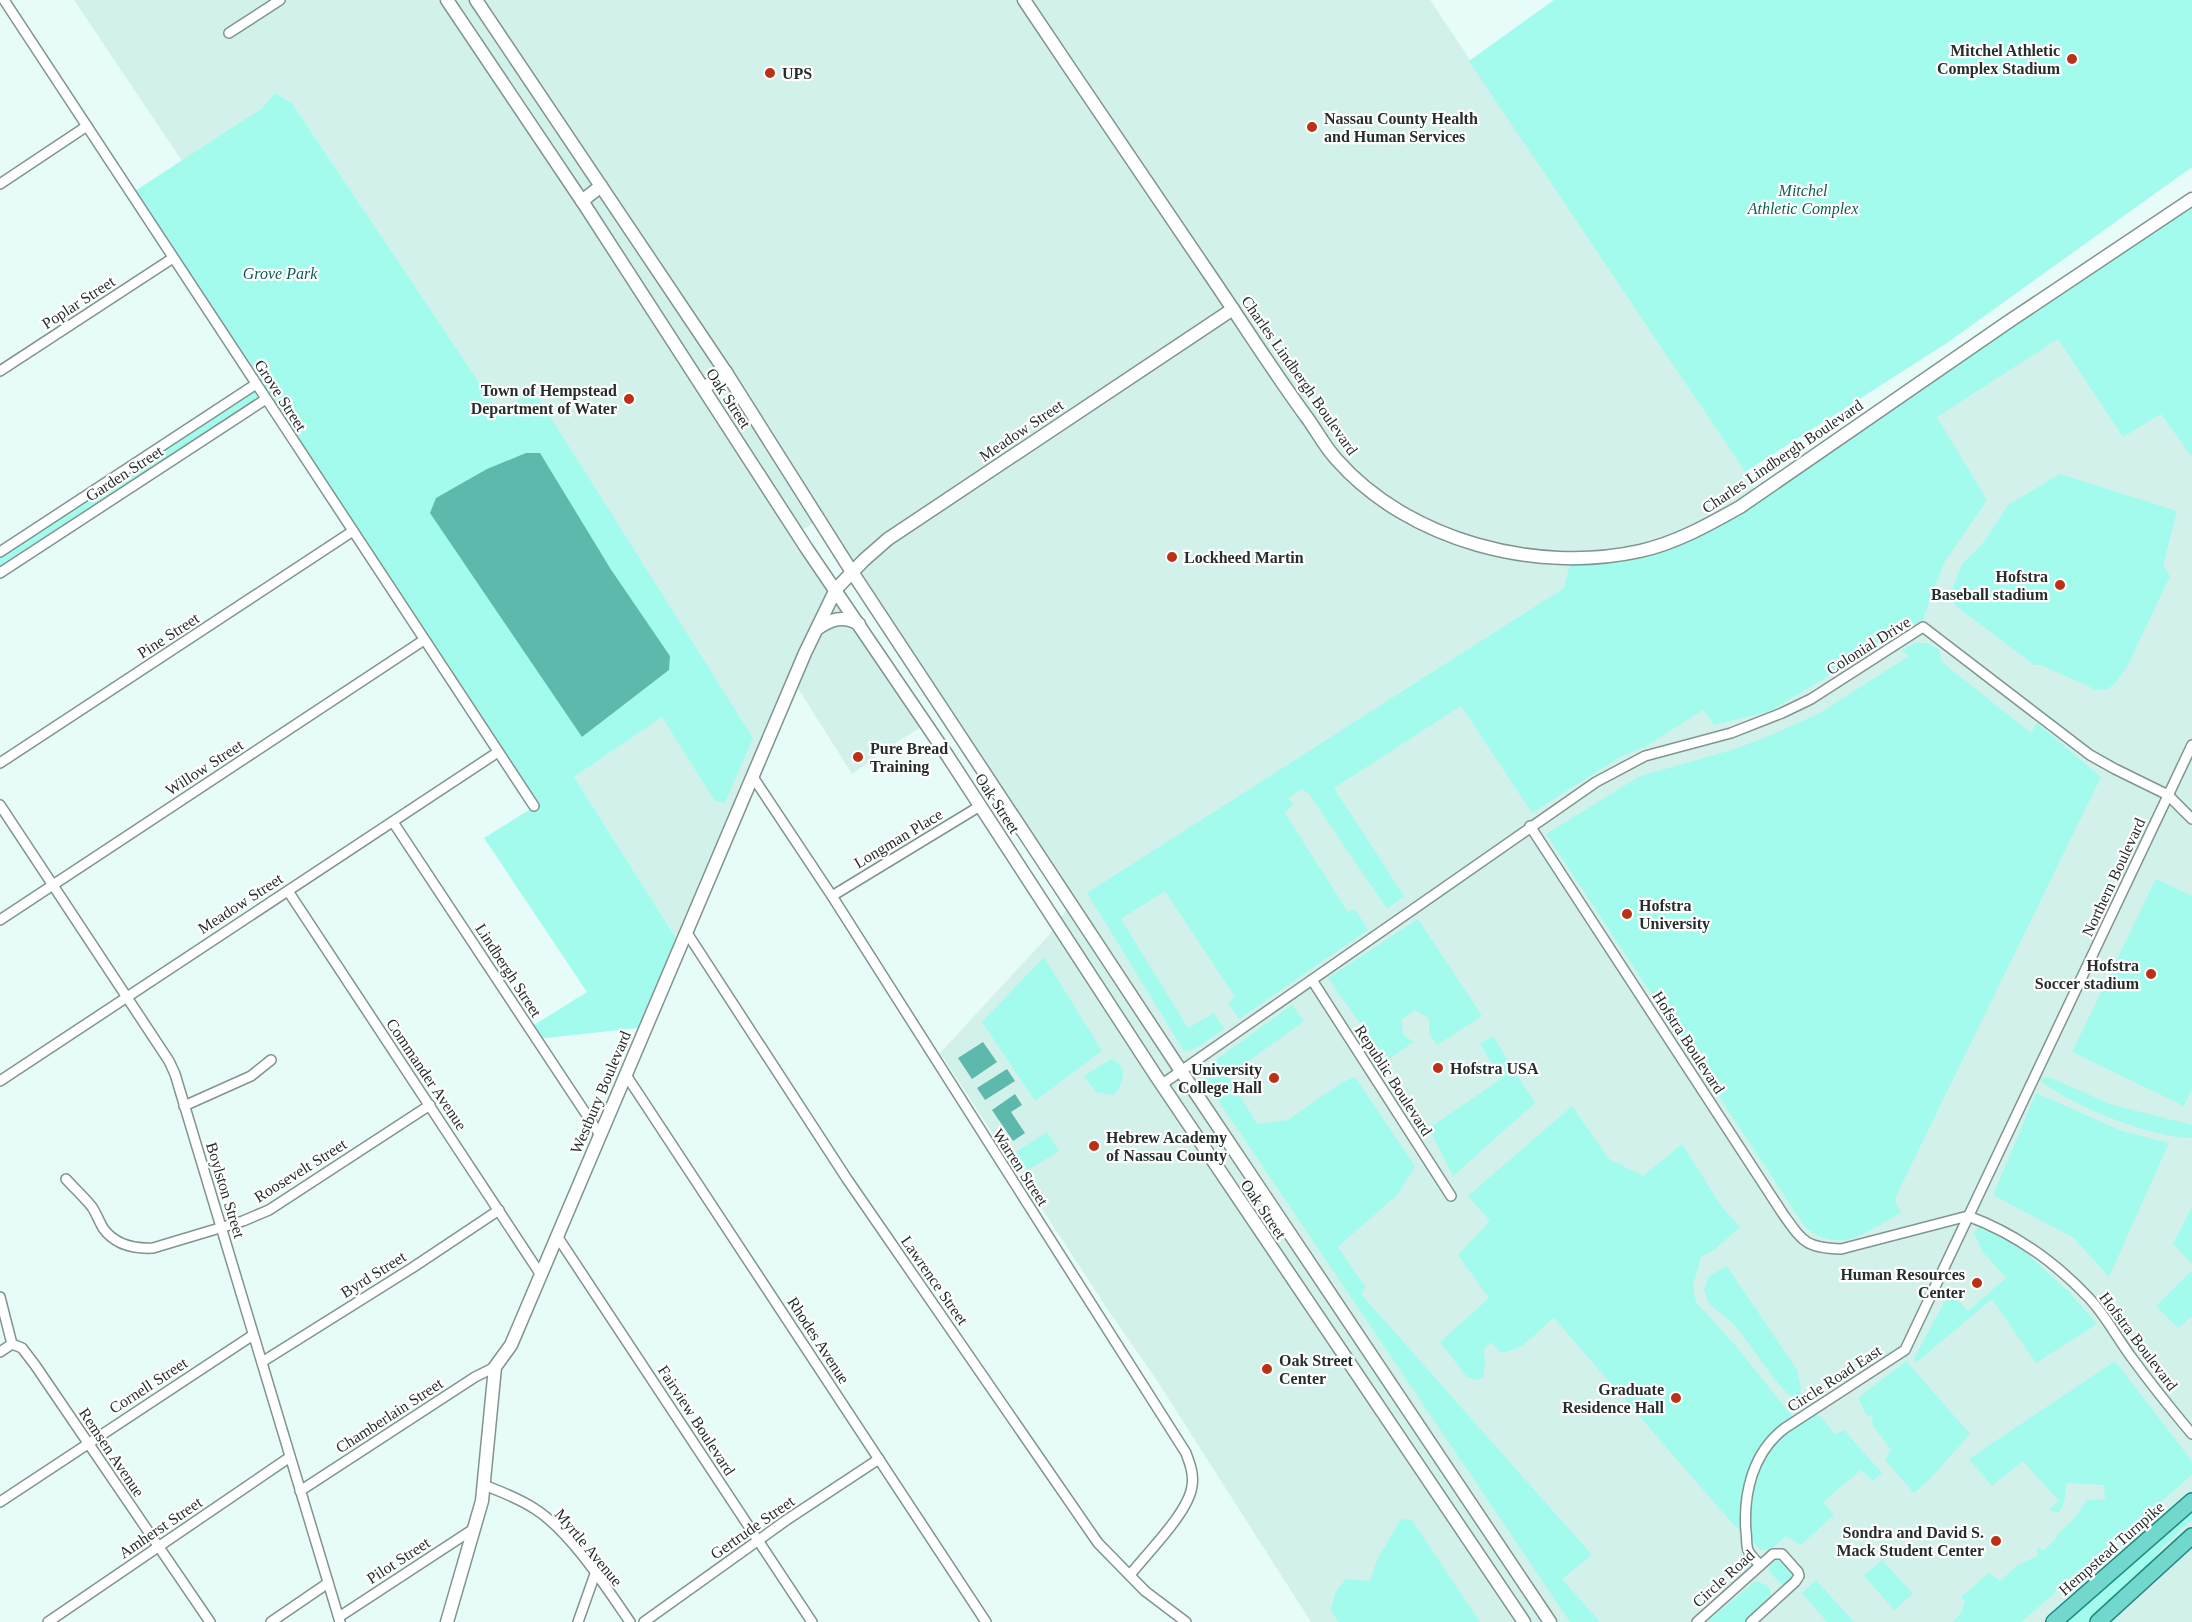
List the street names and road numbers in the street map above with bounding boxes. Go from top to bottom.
street label: Poplar Street [39,272,119,333]
street label: Charles Lindbergh Boulevard [1237,293,1361,459]
street label: Grove Street [251,357,310,434]
street label: Oak Street [703,365,755,432]
street label: Meadow Street [976,396,1067,465]
street label: Charles Lindbergh Boulevard [1699,396,1866,517]
street label: Garden Street [83,442,166,505]
street label: Pine Street [134,609,203,662]
street label: Colonial Drive [1823,613,1913,678]
street label: Willow Street [162,736,247,799]
street label: Oak Street [972,770,1024,837]
street label: Longman Place [851,805,946,872]
street label: Northern Boulevard [2079,815,2148,939]
street label: Meadow Street [195,869,286,937]
street label: Lindbergh Street [471,920,545,1021]
street label: Hofstra Boulevard [1649,988,1728,1097]
street label: Commander Avenue [383,1015,470,1133]
street label: Republic Boulevard [1351,1022,1436,1139]
street label: Westbury Boulevard [567,1028,635,1156]
street label: Warren Street [989,1126,1052,1209]
street label: Roosevelt Street [251,1135,350,1206]
street label: Boylston Street [202,1140,248,1241]
street label: Oak Street [1238,1176,1290,1243]
street label: Lawrence Street [898,1233,972,1328]
street label: Byrd Street [338,1247,410,1302]
street label: Hofstra Boulevard [2096,1289,2181,1394]
street label: Rhodes Avenue [784,1294,853,1387]
street label: Circle Road East [1784,1341,1885,1415]
street label: Cornell Street [106,1354,191,1417]
street label: Fairview Boulevard [655,1362,738,1478]
street label: Chamberlain Street [333,1374,446,1456]
street label: Remsen Avenue [76,1405,147,1500]
street label: Gertrude Street [707,1492,798,1563]
street label: Amherst Street [116,1493,205,1561]
street label: Hempstead Turnpike [2055,1498,2168,1599]
street label: Myrtle Avenue [551,1505,626,1590]
street label: Pilot Street [364,1534,433,1587]
street label: Circle Road [1689,1546,1758,1610]

